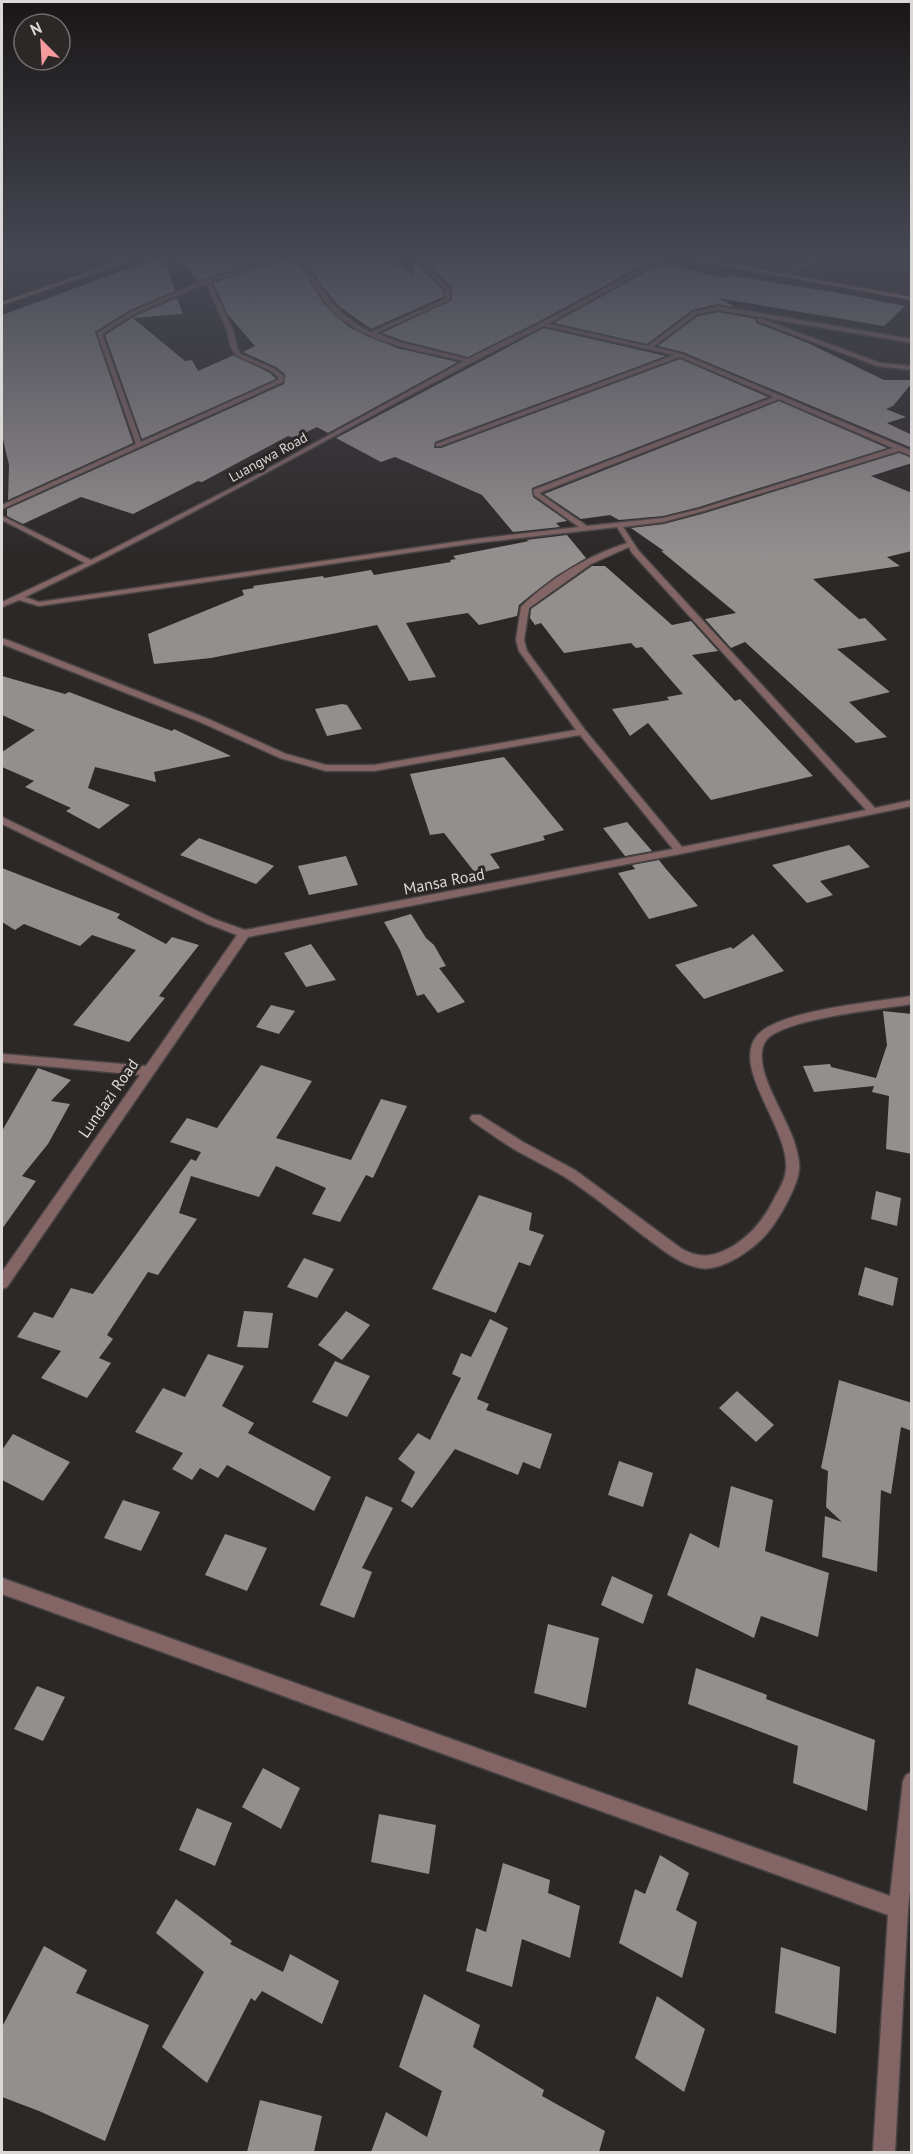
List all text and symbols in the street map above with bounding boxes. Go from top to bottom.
north arrow [12,12,72,72]
text: N [27,17,45,40]
street label: Luangwa Road [225,428,311,486]
street label: Mansa Road [402,863,486,899]
street label: Lundazi Road [74,1055,142,1141]

